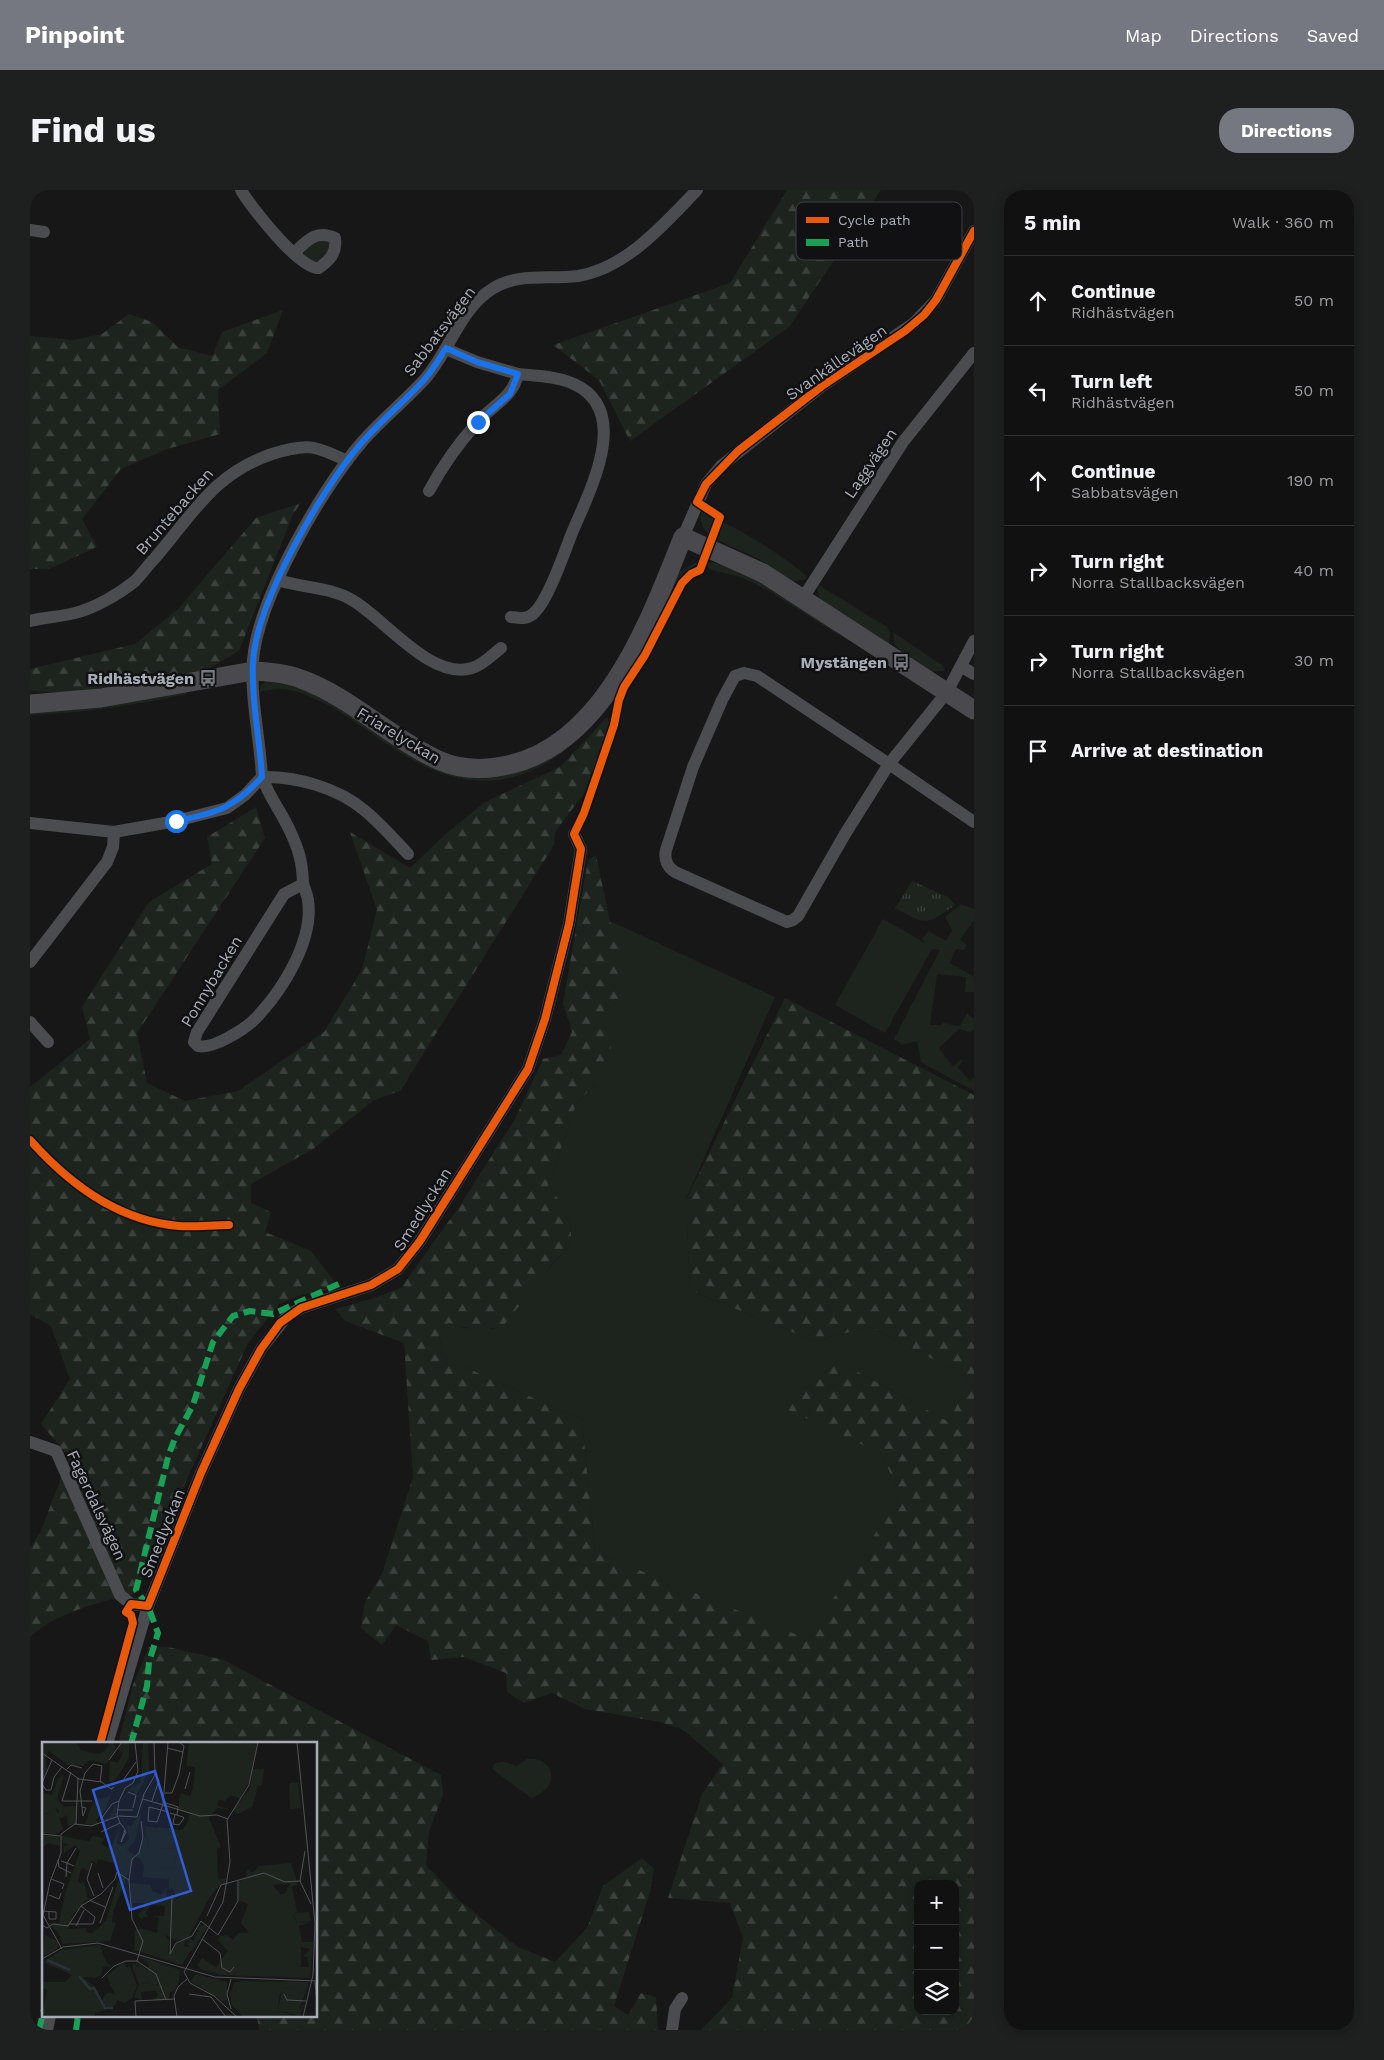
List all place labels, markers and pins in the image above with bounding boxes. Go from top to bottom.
bus stop icon: Mystängen [891,652,911,672]
place label: Mystängen [801,653,887,672]
bus stop icon: Ridhästvägen [198,668,218,688]
place label: Ridhästvägen [87,669,194,688]

